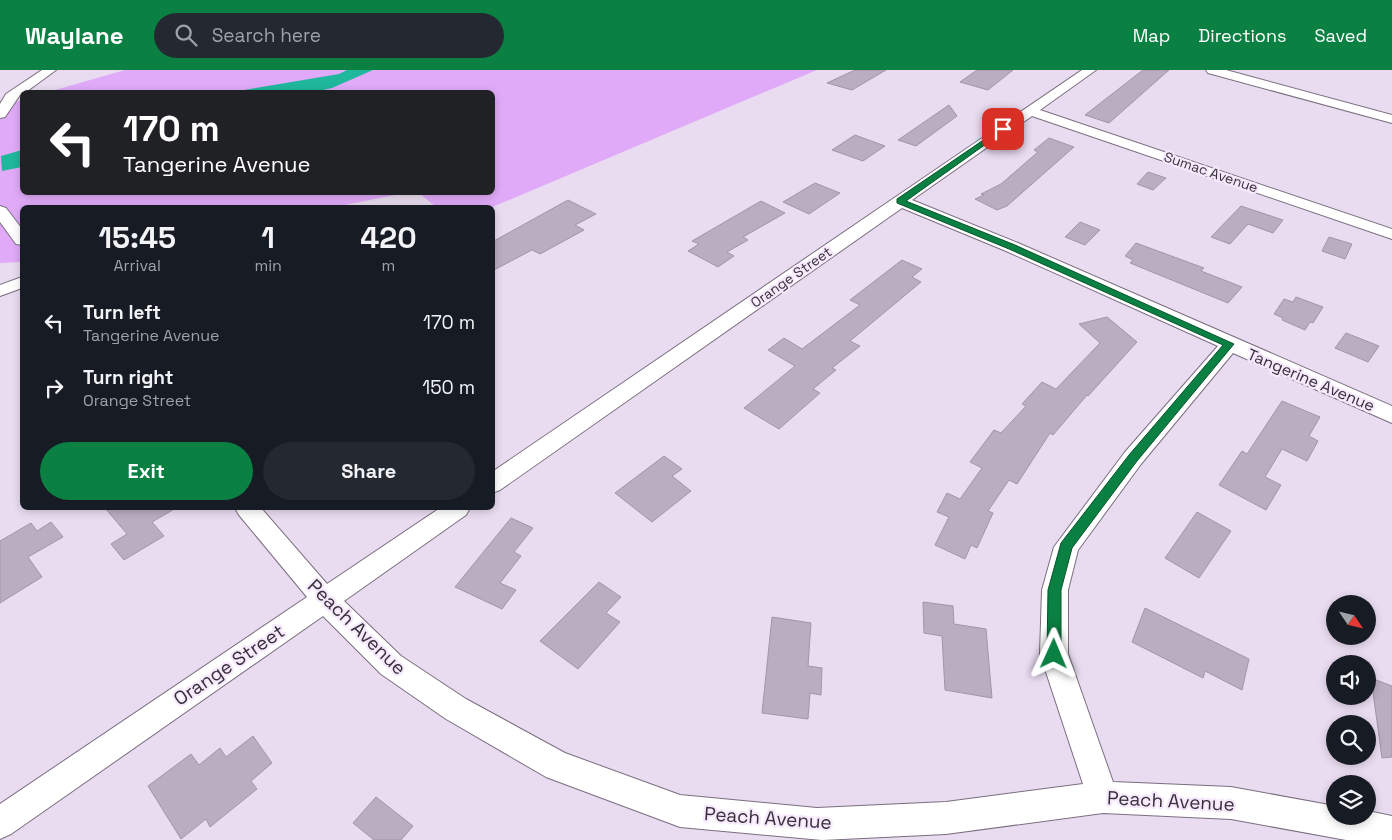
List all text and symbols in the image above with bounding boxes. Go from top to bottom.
search box [154,13,504,58]
text: Waylane [25,20,124,51]
icon: search [172,21,200,49]
text: Search here [212,23,321,48]
text: Map [1133,24,1170,47]
text: Directions [1198,24,1287,47]
text: Saved [1315,24,1367,47]
text: 170 m [123,107,220,151]
pin [982,108,1024,150]
icon: left [40,110,105,175]
icon: arrive [989,115,1017,143]
street label: Sumac Avenue [1162,147,1260,197]
text: Tangerine Avenue [123,150,311,178]
text: 15:45 [98,218,176,257]
text: 1 [261,218,275,257]
text: 420 [360,218,417,257]
street label: Orange Street [747,242,835,312]
text: Arrival [113,255,161,276]
text: min [254,255,282,276]
text: m [382,255,395,276]
text: Turn left [83,300,161,325]
icon: left [40,309,68,337]
text: 170 m [423,310,475,335]
text: Tangerine Avenue [83,325,219,346]
street label: Tangerine Avenue [1244,344,1378,416]
text: Turn right [83,365,173,390]
icon: right [40,374,68,402]
text: 150 m [422,375,475,400]
text: Orange Street [83,390,191,411]
button: Exit [40,442,253,500]
button: Share [263,442,475,500]
street label: Peach Avenue [302,574,412,680]
north arrow [1326,595,1376,645]
map controls [1326,595,1376,825]
street label: Orange Street [169,619,289,711]
position arrow [1027,627,1079,679]
button: sound [1326,655,1376,705]
button: search [1326,715,1376,765]
button: layers [1326,775,1376,825]
street label: Peach Avenue [1107,785,1235,817]
street label: Peach Avenue [703,801,833,835]

